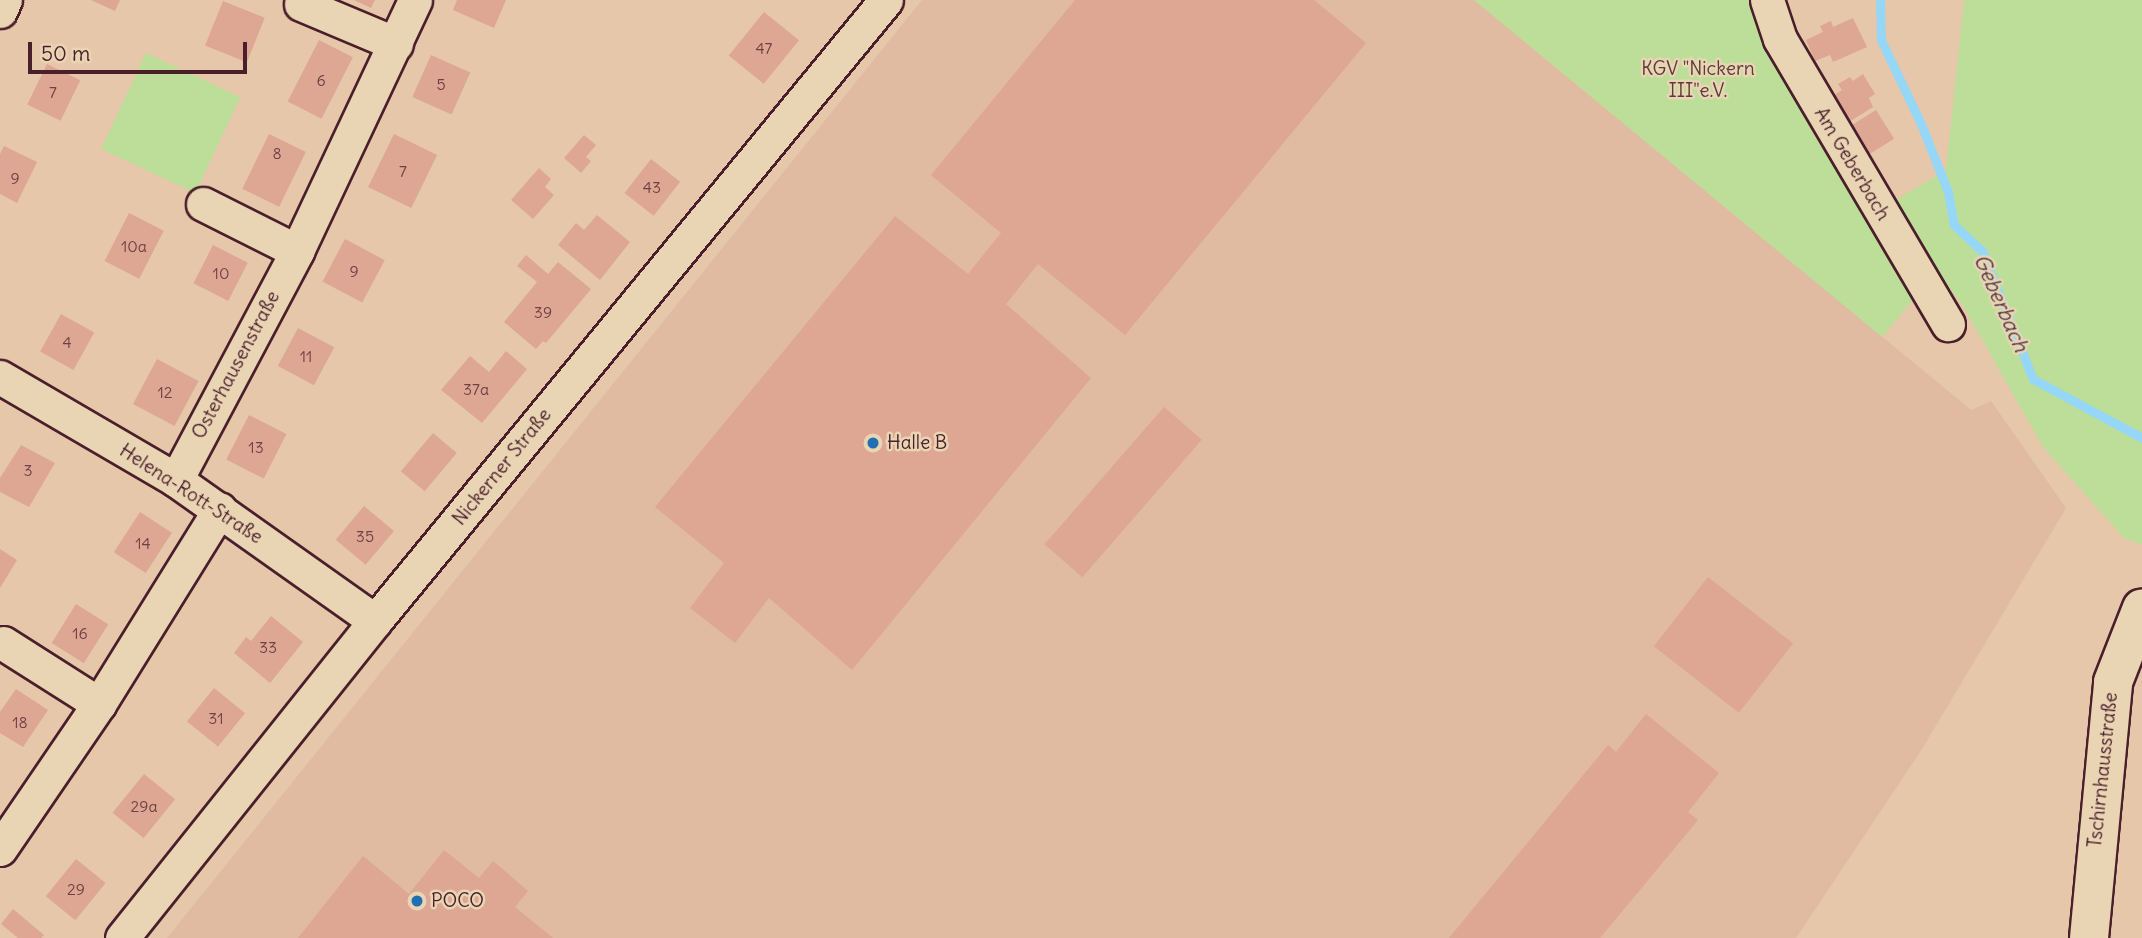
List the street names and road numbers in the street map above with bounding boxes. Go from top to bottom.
street label: Am Geberbach [1809,103,1895,225]
street label: Osterhausenstraße [187,287,285,443]
street label: Nickerner Straße [448,404,556,530]
street label: Helena-Rott-Straße [115,439,267,549]
street label: Tschirnhausstraße [2083,691,2123,849]

